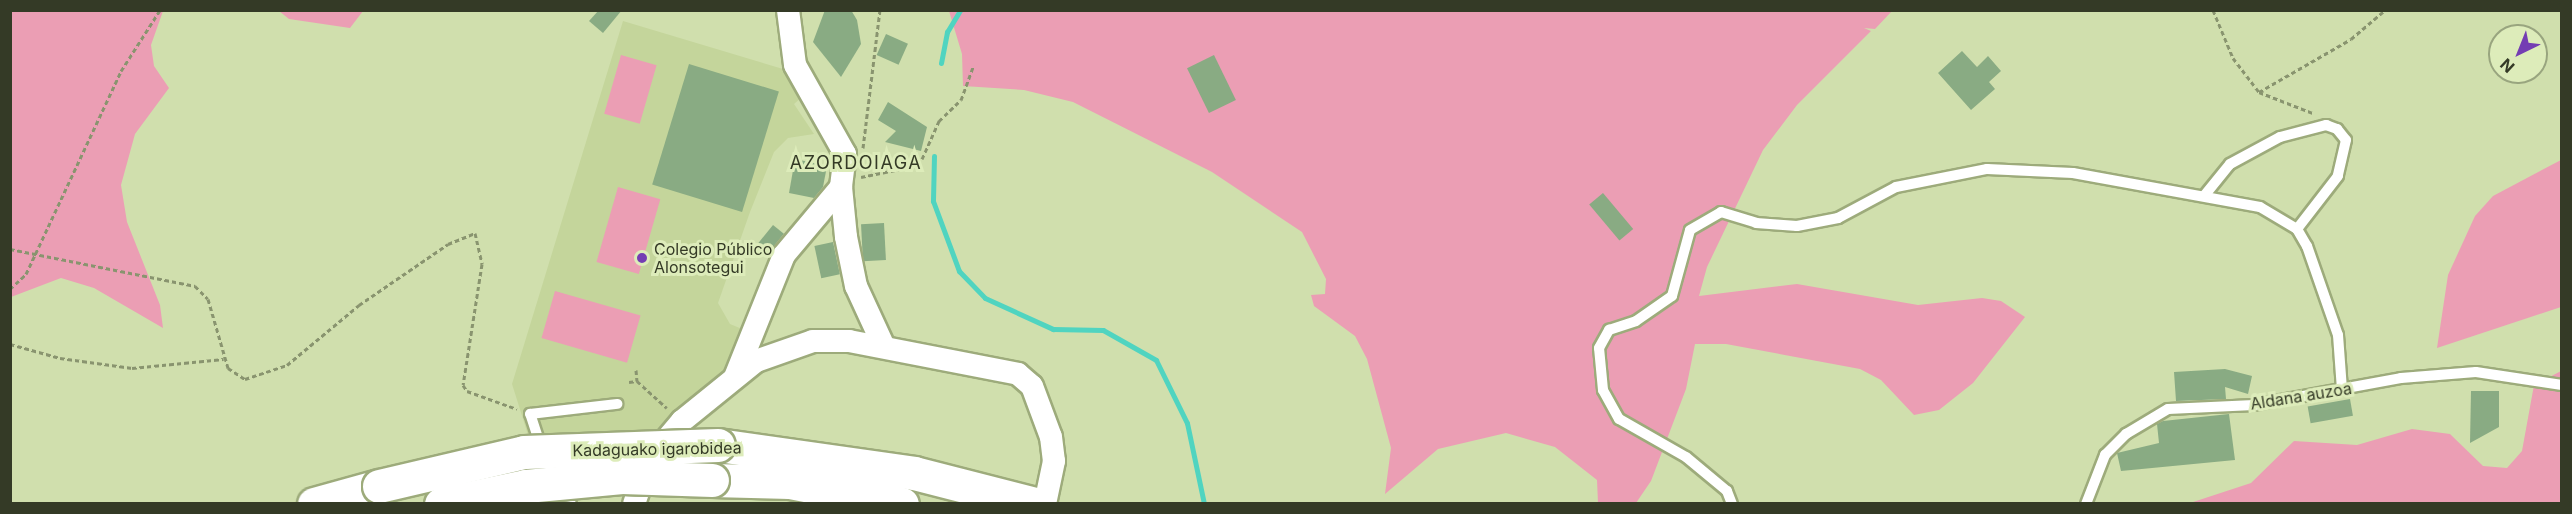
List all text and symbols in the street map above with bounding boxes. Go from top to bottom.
north arrow [2488,24,2548,84]
text: N [2496,54,2518,77]
district label: AZORDOIAGA [790,152,922,174]
place label: Colegio Público Alonsotegui [654,239,772,277]
marker: Colegio Público Alonsotegui [635,251,649,265]
street label: Aldana auzoa [2249,379,2353,413]
street label: Kadaguako igarobidea [572,438,742,460]

